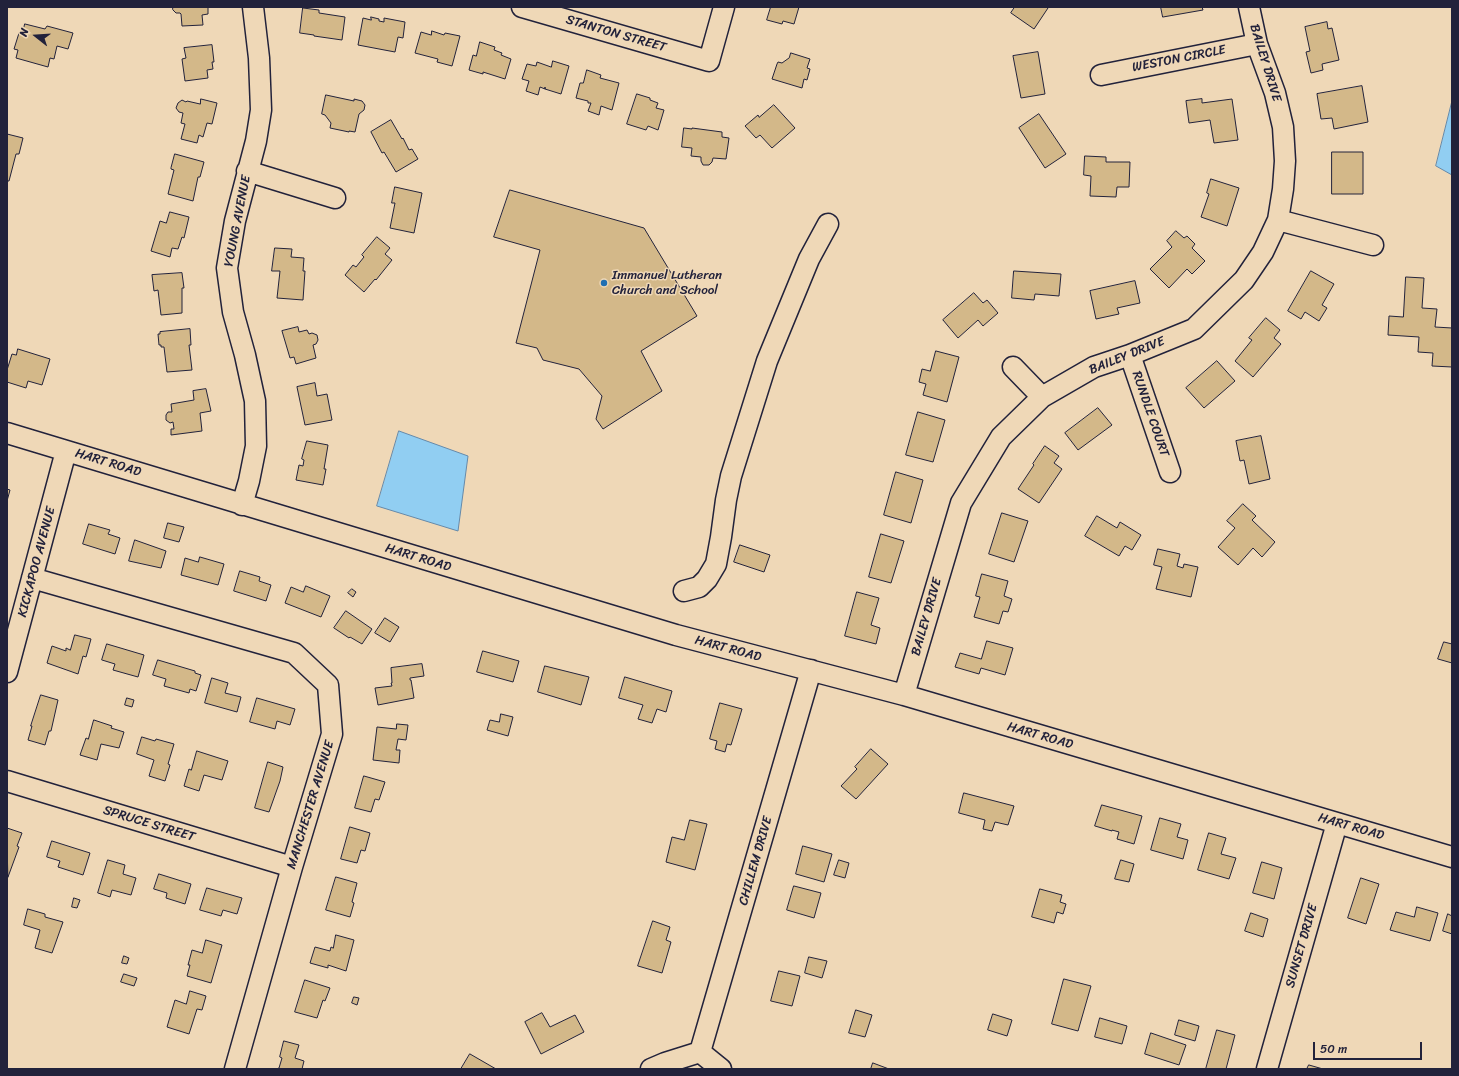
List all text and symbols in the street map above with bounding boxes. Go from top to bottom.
street label: STANTON STREET [564,12,668,56]
north arrow [16,16,56,56]
street label: BAILEY DRIVE [1246,22,1284,104]
text: N [14,26,34,39]
street label: WESTON CIRCLE [1131,42,1227,76]
street label: YOUNG AVENUE [221,174,255,268]
place label: Immanuel Lutheran Church and School [612,268,722,299]
marker: Immanuel Lutheran Church and School [599,278,609,288]
street label: BAILEY DRIVE [1087,334,1167,378]
street label: RUNDLE COURT [1128,369,1172,459]
street label: HART ROAD [73,446,143,480]
street label: KICKAPOO AVENUE [15,505,59,619]
street label: HART ROAD [383,541,453,575]
street label: BAILEY DRIVE [908,576,946,658]
street label: HART ROAD [693,633,763,665]
street label: HART ROAD [1005,719,1075,753]
street label: MANCHESTER AVENUE [284,739,338,871]
street label: SPRUCE STREET [101,803,197,845]
street label: HART ROAD [1316,810,1386,844]
street label: CHILLEM DRIVE [736,815,776,907]
street label: SUNSET DRIVE [1283,902,1321,990]
scale bar [1315,1034,1424,1060]
text: 50 m [1320,1038,1347,1060]

